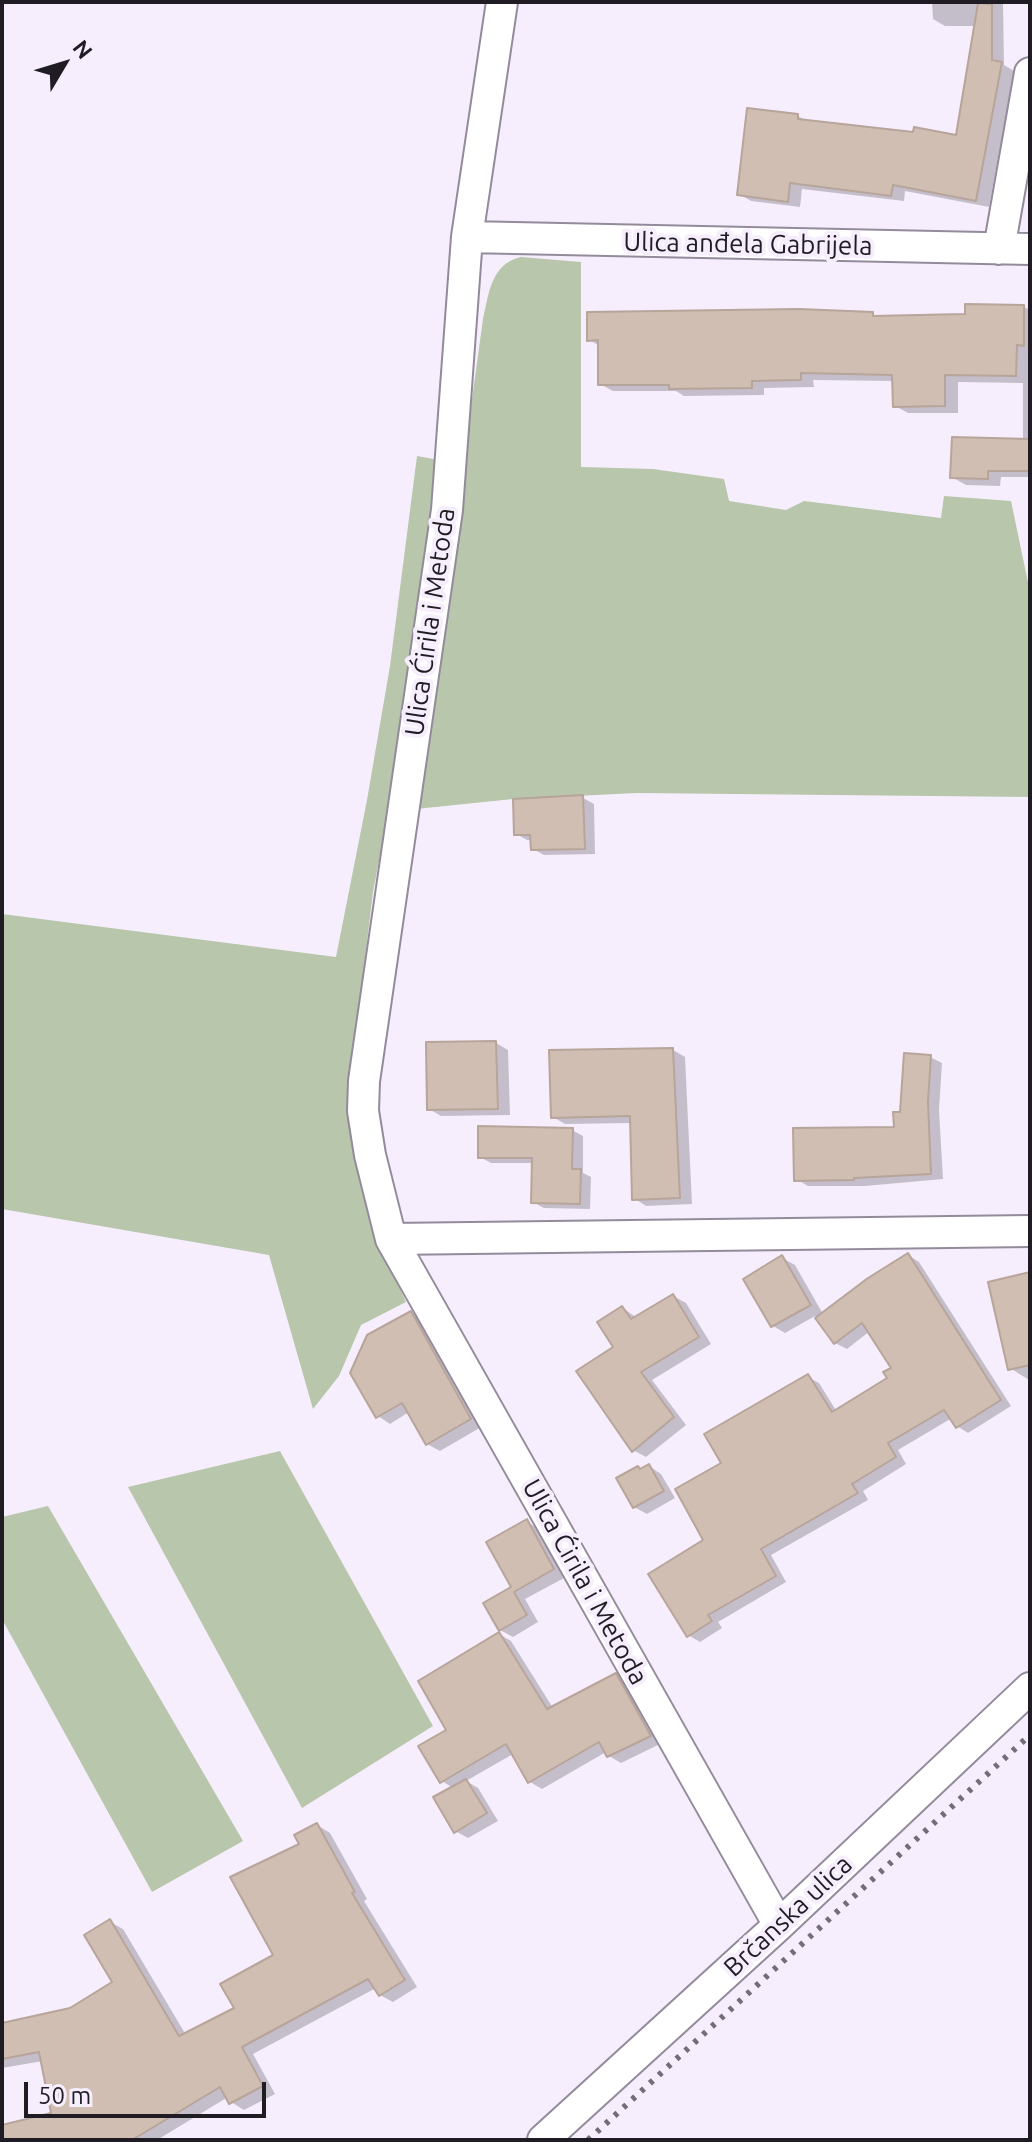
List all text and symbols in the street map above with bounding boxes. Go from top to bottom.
north arrow [24,24,104,104]
text: N [68,35,98,63]
street label: Ulica anđela Gabrijela [623,226,873,262]
street label: Ulica Ćirila i Metoda [399,506,461,738]
street label: Ulica Ćirila i Metoda [516,1474,654,1690]
street label: Brčanska ulica [718,1849,858,1983]
scale bar [28,2066,270,2116]
text: 50 m [38,2082,91,2109]

